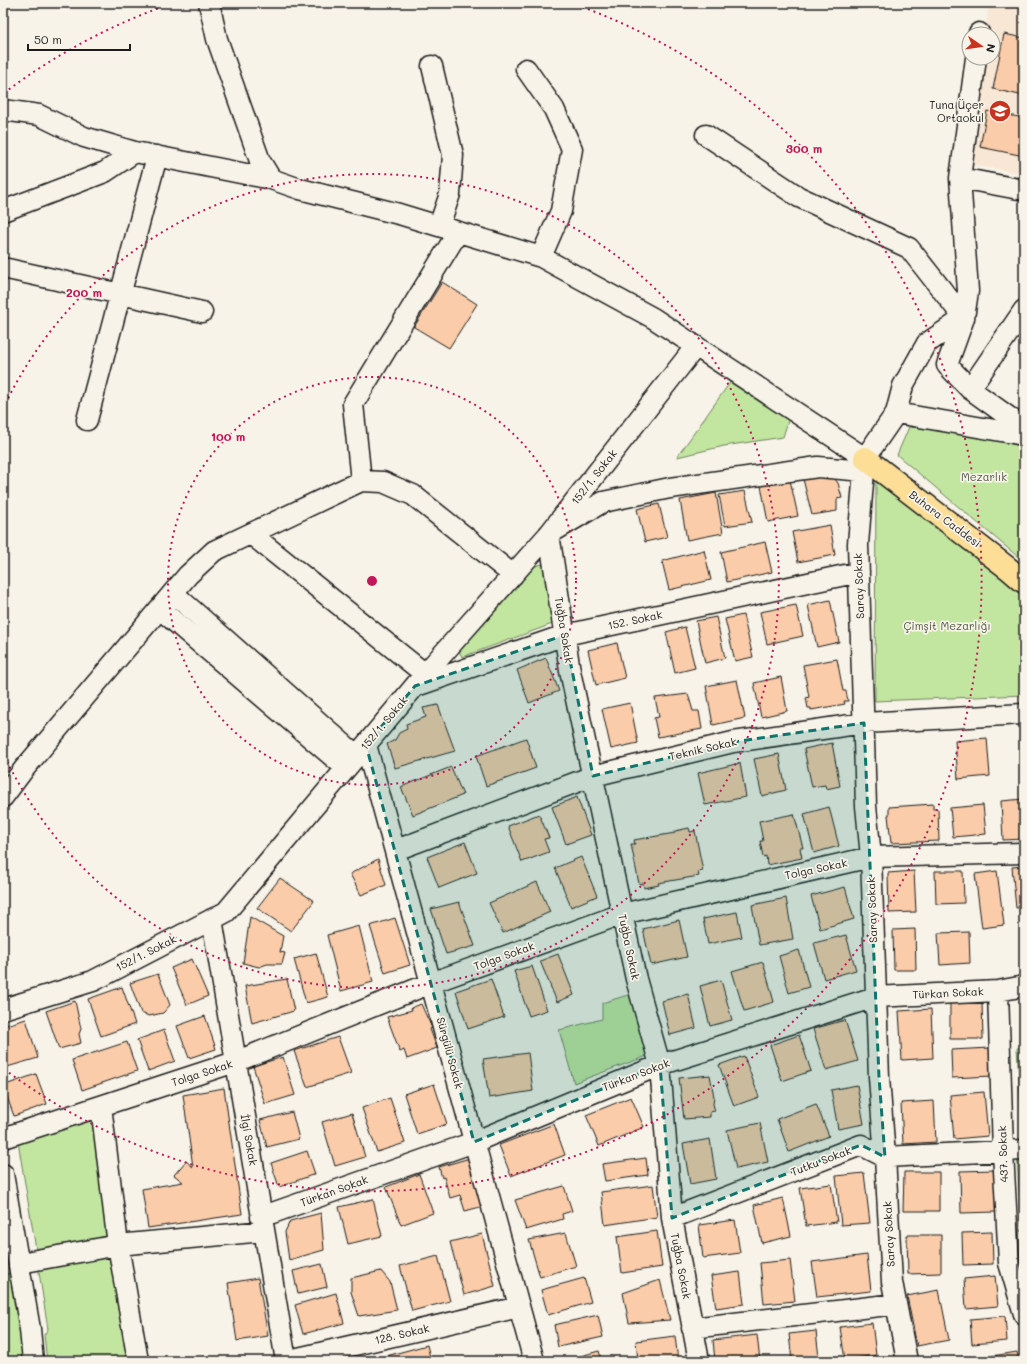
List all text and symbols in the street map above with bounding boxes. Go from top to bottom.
scale bar [28,26,130,52]
north arrow [961,26,1001,66]
text: 50 m [34,31,62,47]
text: N [983,43,999,54]
place label: Tuna Üçer Ortaokul [929,97,984,125]
school or university icon: Tuna Üçer Ortaokul [987,98,1013,124]
text: 300 m [786,140,822,156]
text: 200 m [66,284,102,300]
text: 100 m [211,428,245,444]
street label: 152/1. Sokak [567,446,620,507]
park label: Mezarlık [961,469,1007,484]
street label: Buhara Caddesi [906,487,984,550]
street label: Saray Sokak [850,553,867,619]
centre of rings [365,574,379,588]
street label: Tuğba Sokak [552,596,577,664]
street label: 152. Sokak [606,606,664,633]
park label: Çimşit Mezarlığı [903,618,991,633]
street label: 152/1. Sokak [357,692,411,753]
street label: Teknik Sokak [668,733,738,764]
street label: Tolga Sokak [783,855,849,882]
street label: Saray Sokak [863,877,880,943]
street label: Tuğba Sokak [615,912,644,981]
street label: 152/1. Sokak [113,931,179,974]
street label: Tolga Sokak [471,938,536,973]
street label: Türkan Sokak [912,983,984,1002]
street label: Sürgülü Sokak [434,1015,467,1091]
street label: Türkan Sokak [600,1055,672,1094]
street label: Tolga Sokak [169,1056,234,1089]
street label: İlgi Sokak [238,1113,261,1167]
street label: 437. Sokak [994,1125,1011,1183]
street label: Tutku Sokak [788,1142,853,1179]
street label: Türkan Sokak [298,1171,370,1210]
street label: Saray Sokak [879,1201,898,1267]
street label: Tuğba Sokak [668,1232,695,1300]
street label: 128. Sokak [373,1320,431,1347]

